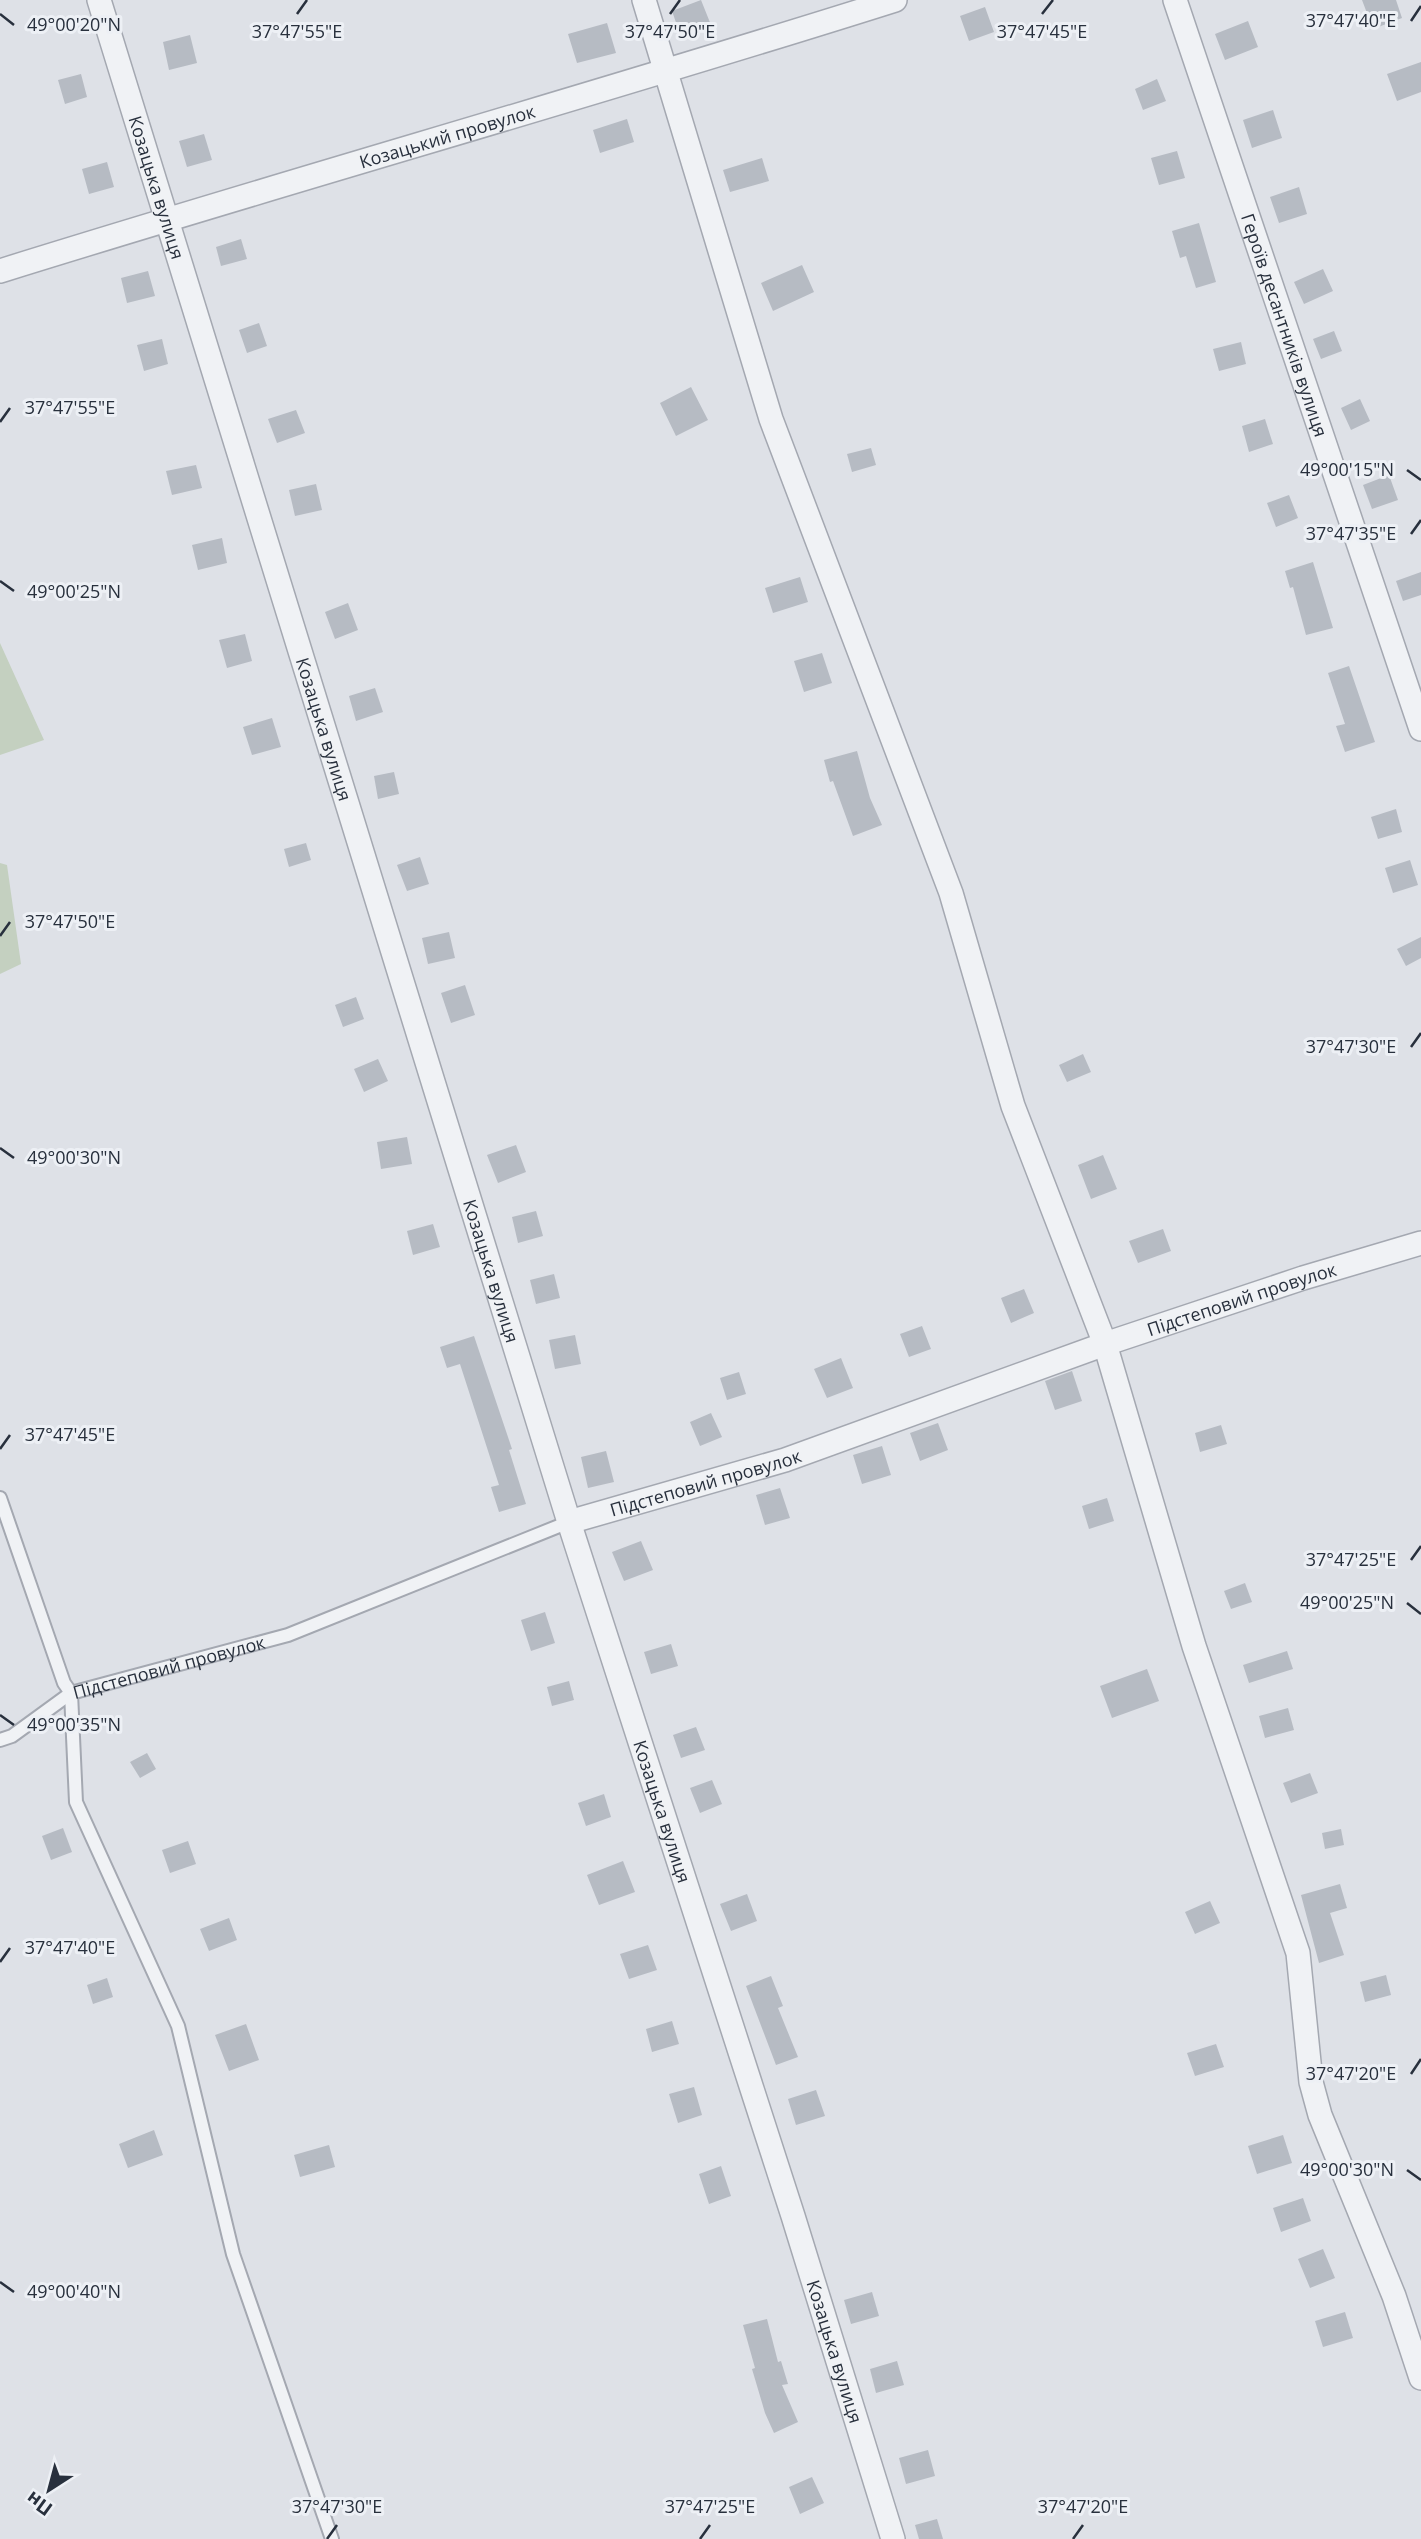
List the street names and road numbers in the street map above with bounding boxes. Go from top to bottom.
street label: Козацький провулок [356,98,539,174]
street label: Козацька вулиця [123,113,190,262]
street label: Героїв десантників вулиця [1236,210,1333,440]
street label: Козацька вулиця [291,654,358,804]
street label: Козацька вулиця [458,1196,525,1345]
street label: Підстеповий провулок [1144,1257,1340,1341]
street label: Підстеповий провулок [607,1443,805,1522]
street label: Підстеповий провулок [70,1629,268,1704]
street label: Козацька вулиця [628,1737,697,1886]
street label: Козацька вулиця [801,2277,868,2426]

